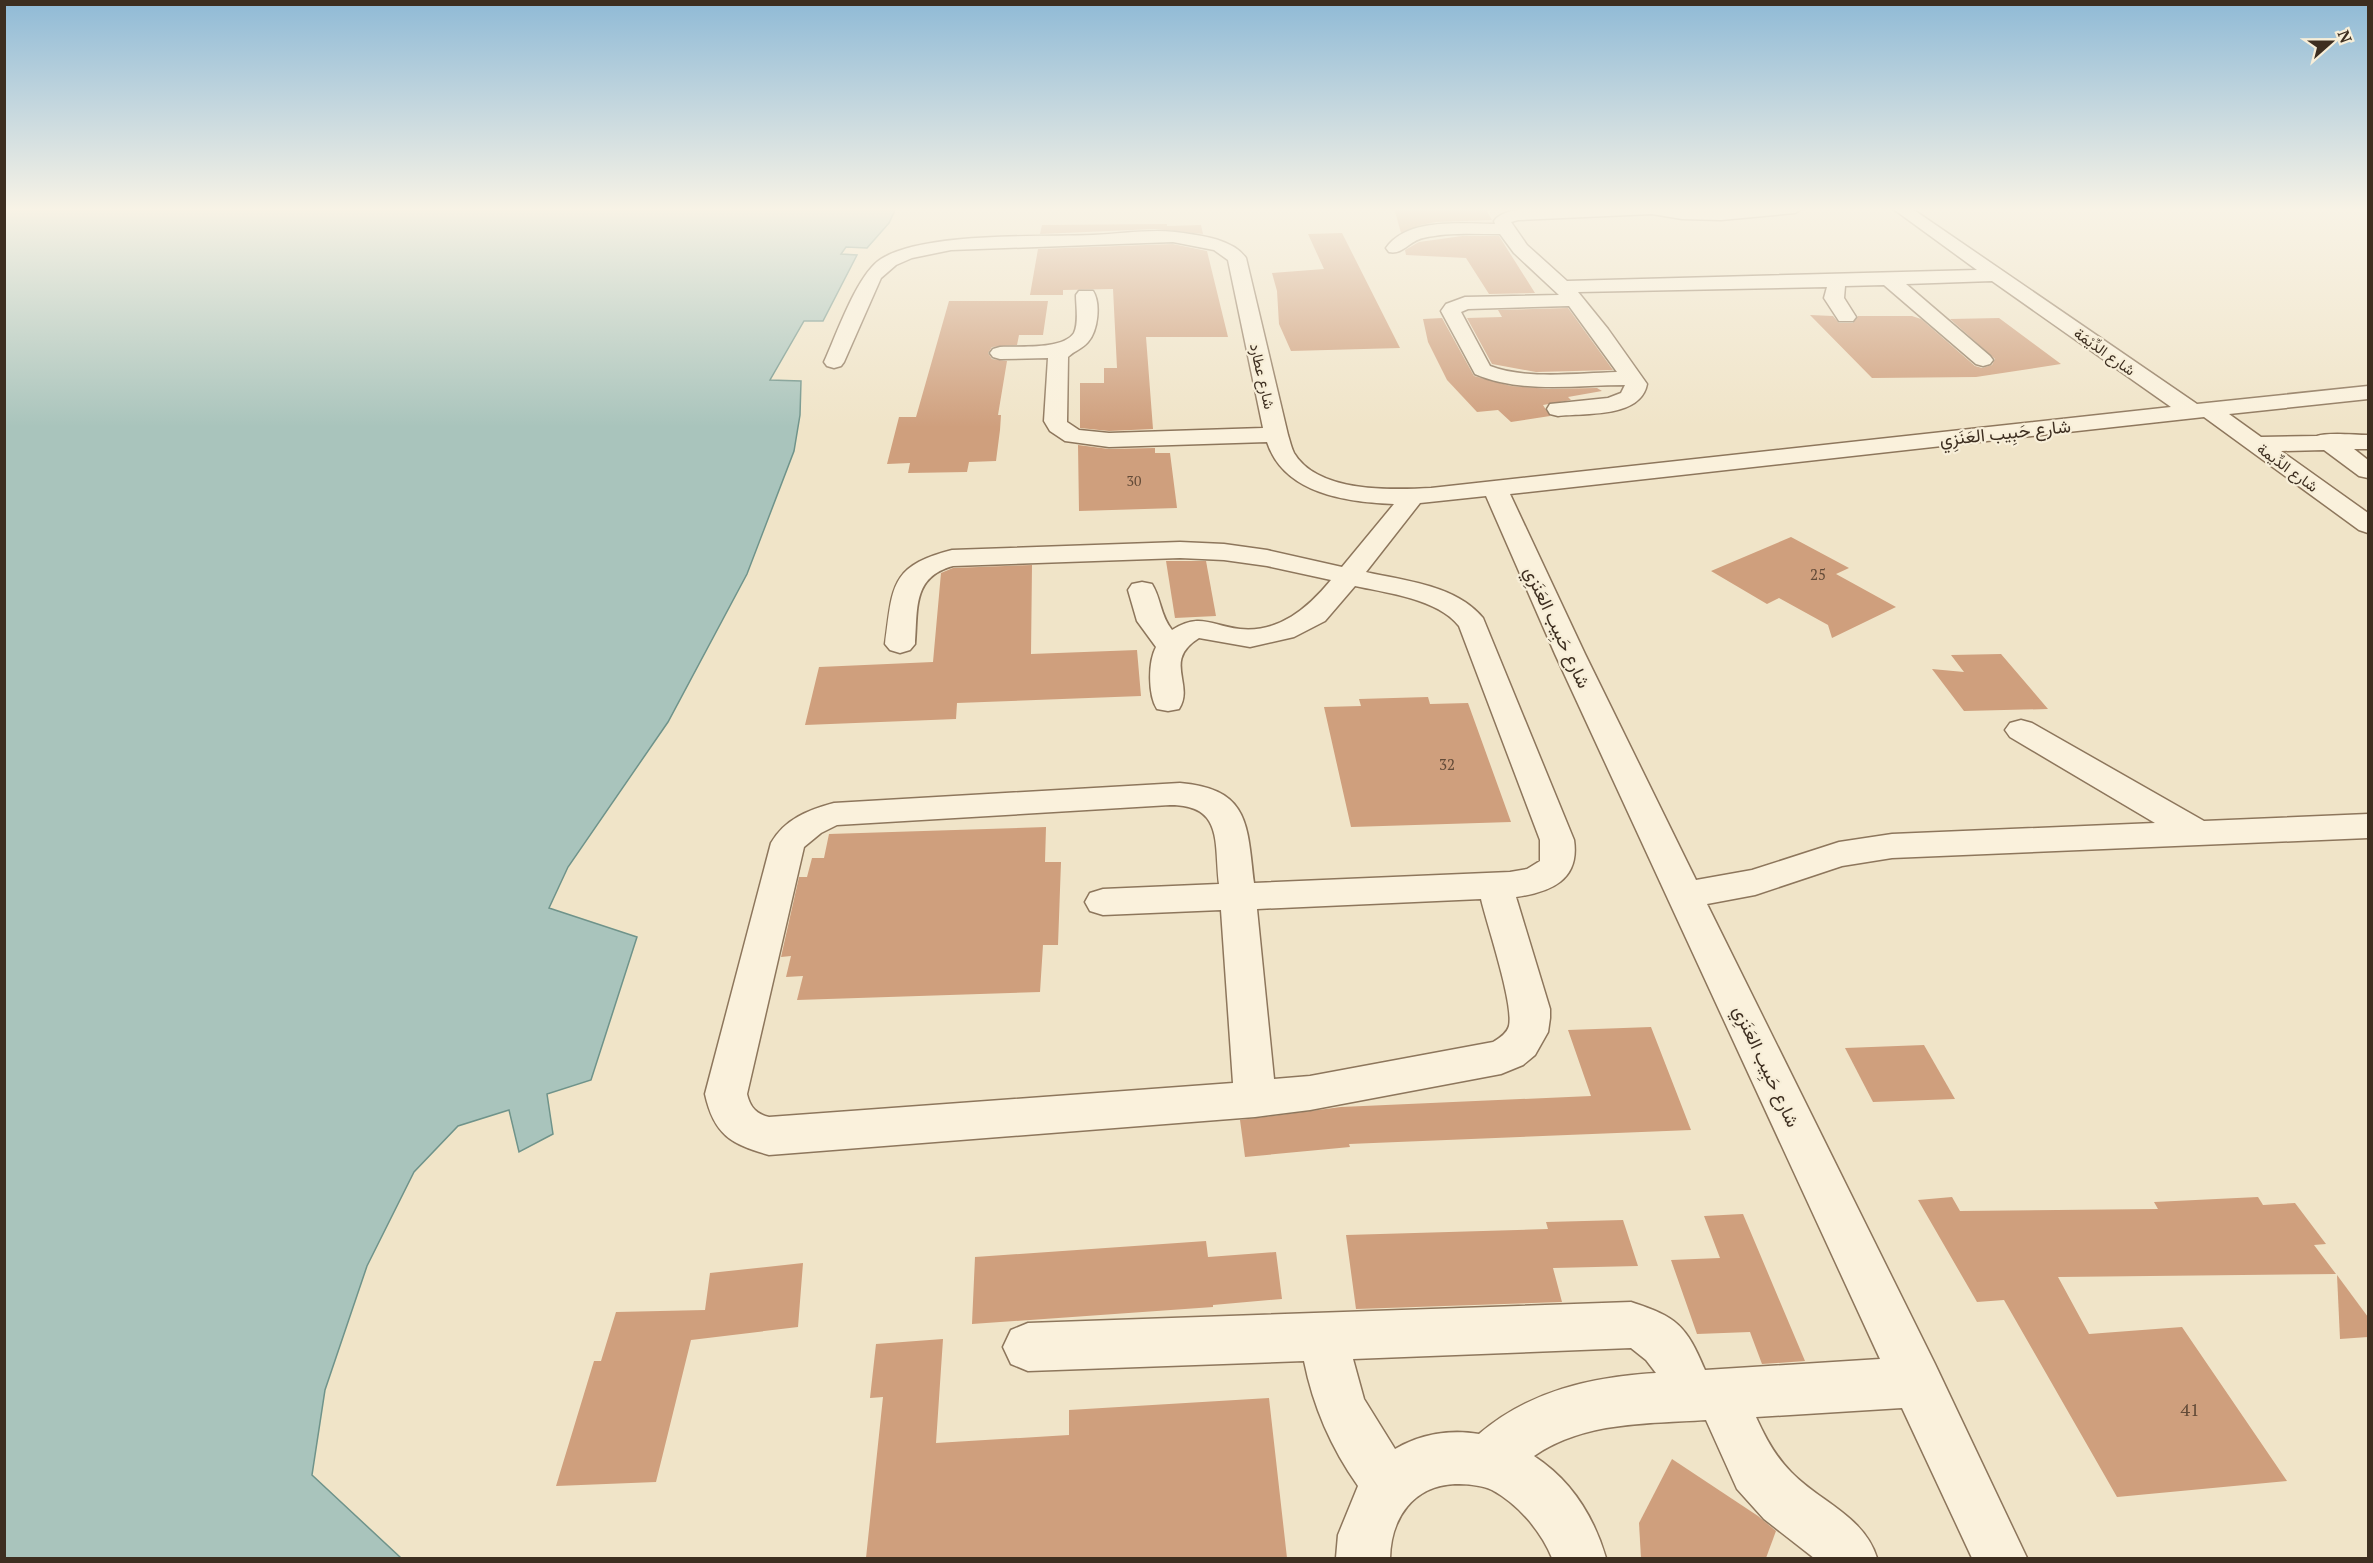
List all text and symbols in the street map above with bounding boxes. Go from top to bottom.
north arrow [2301,12,2361,72]
text: N [2333,27,2357,46]
street label: شارع الدِّيْمَة [2069,323,2140,381]
street label: شارع عطارد [1244,341,1280,411]
street label: شارع حَبِيب العَنَزِي [1938,413,2072,455]
street label: شارع الدِّيمة [2252,438,2323,498]
house number: 30 [1127,471,1141,490]
street label: شارع حَبِيب العَنَزِي [1516,562,1597,694]
house number: 25 [1810,564,1826,584]
house number: 32 [1439,754,1455,774]
street label: شارع حَبِيب العَنَزِي [1725,1001,1806,1133]
house number: 41 [2180,1397,2200,1421]

